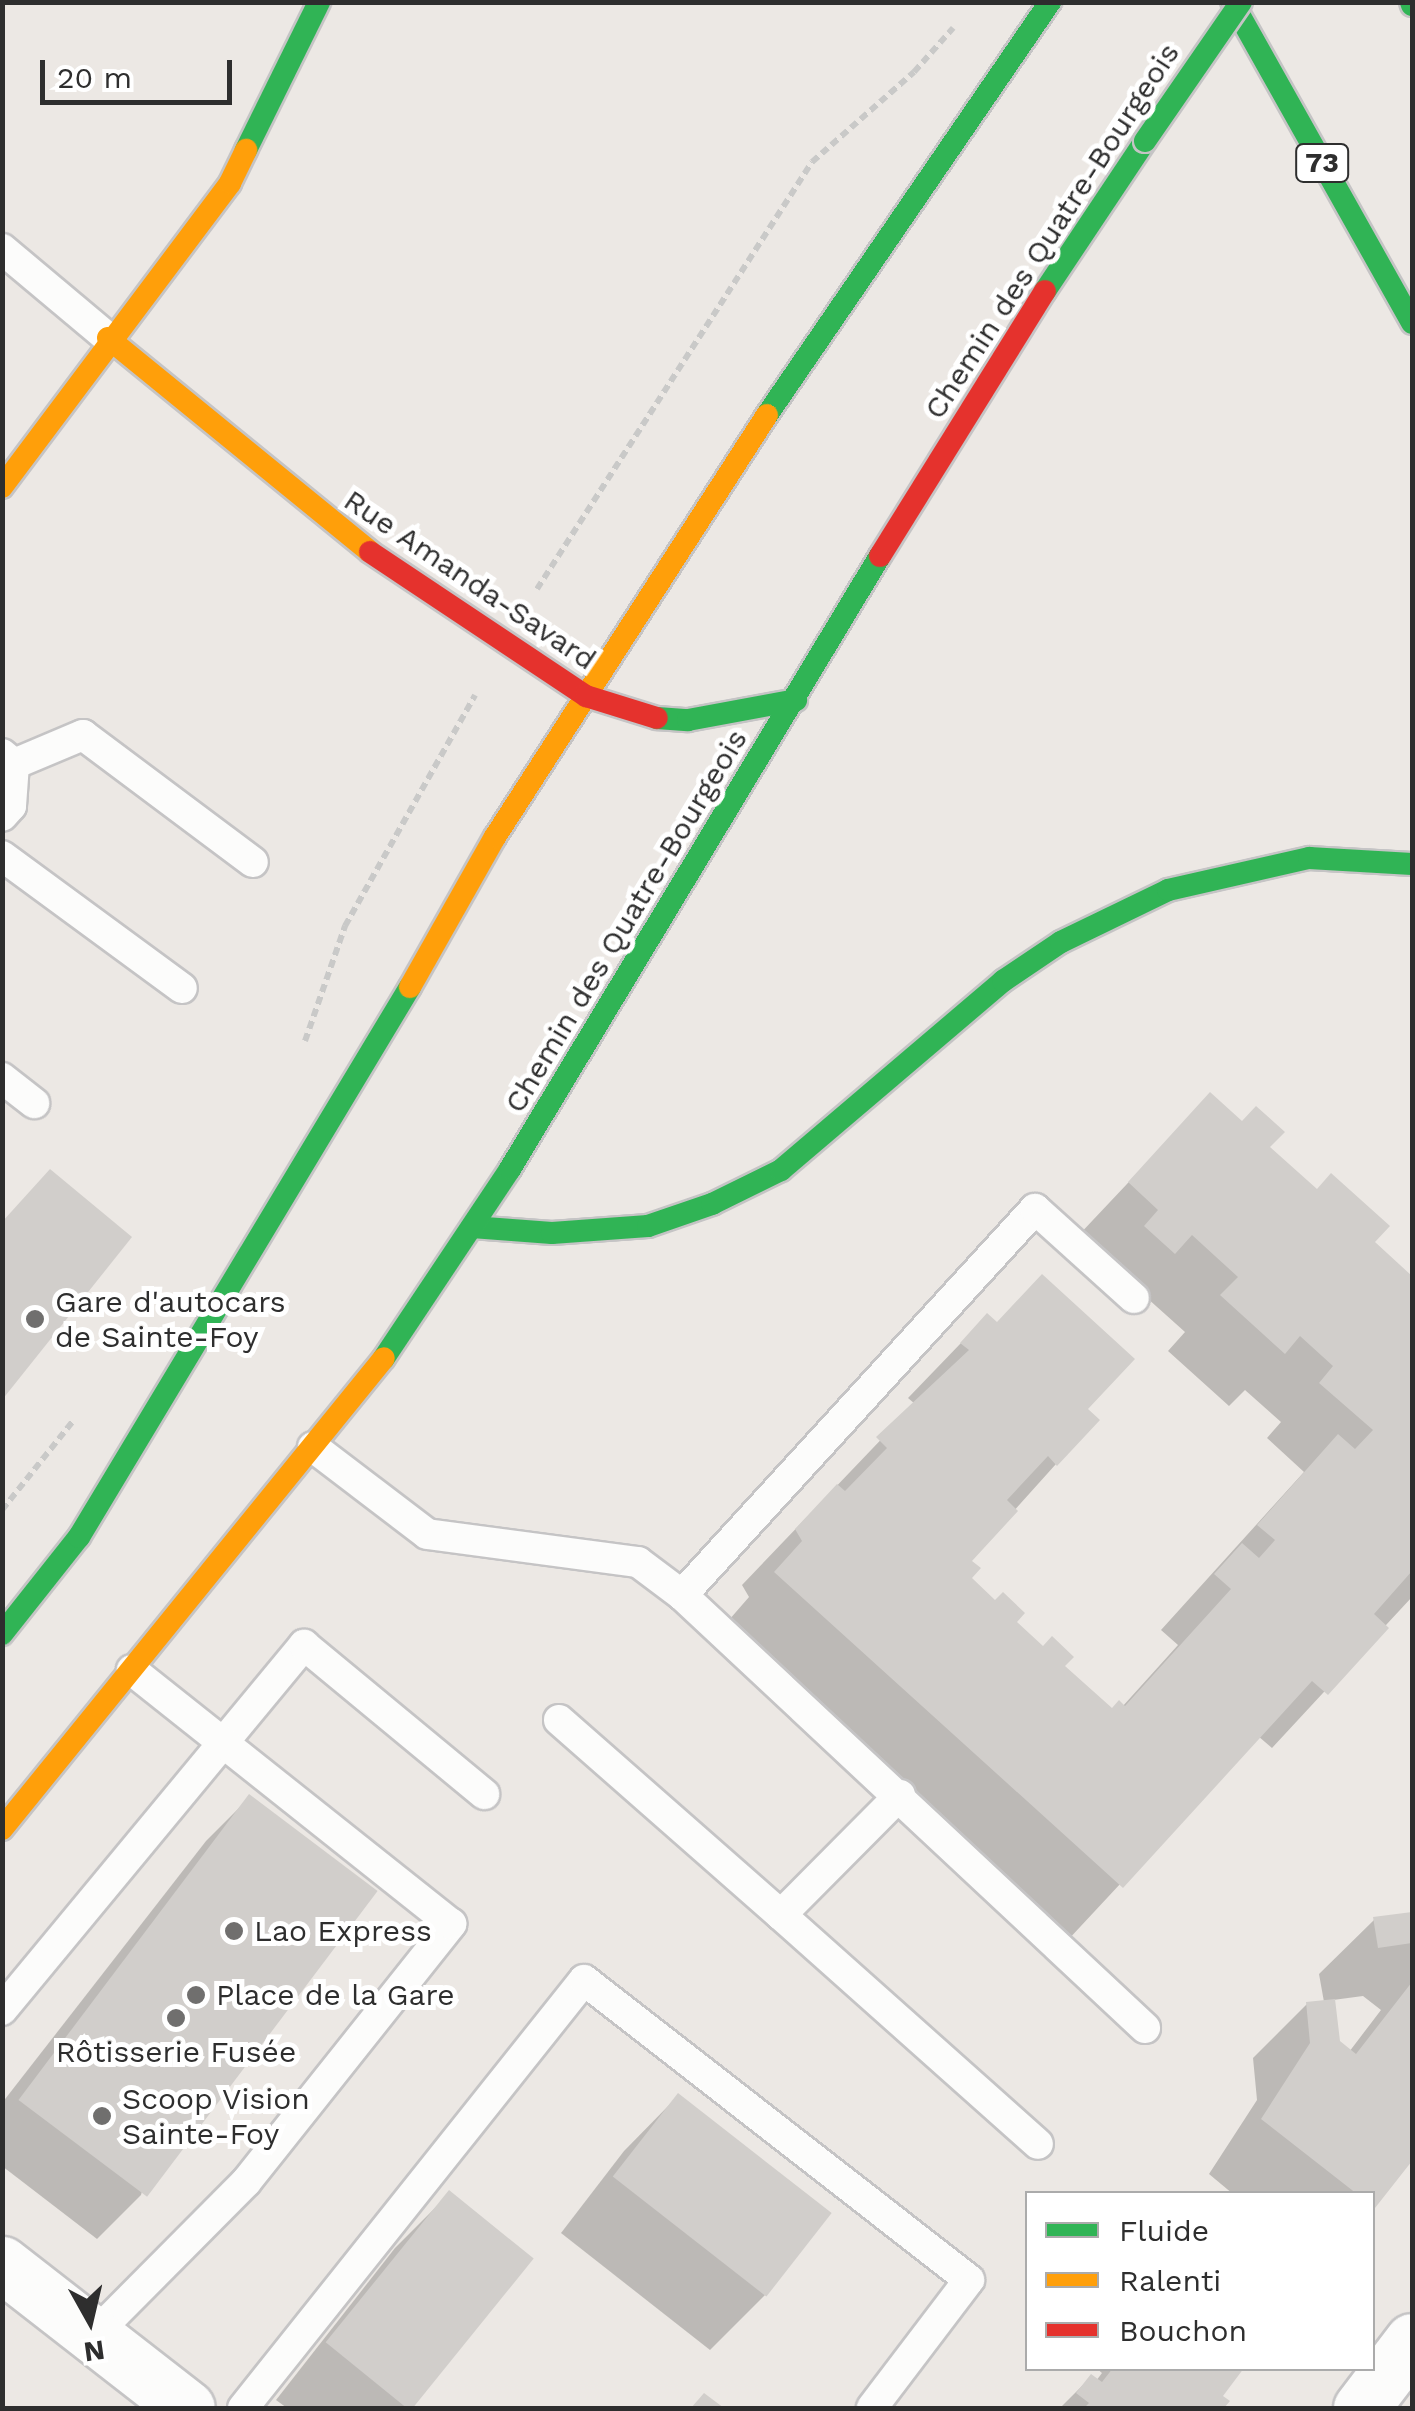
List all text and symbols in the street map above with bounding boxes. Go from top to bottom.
street label: Chemin des Quatre-Bourgeois [917,36,1187,426]
scale bar [45,40,238,102]
text: 20 m [57,60,132,95]
road number: 73 [1294,140,1350,186]
street label: Rue Amanda-Savard [337,482,603,678]
street label: Chemin des Quatre-Bourgeois [497,723,755,1119]
place label: Gare d'autocars de Sainte-Foy [55,1284,286,1354]
marker: Gare d'autocars de Sainte-Foy [24,1308,46,1330]
place label: Lao Express [254,1913,432,1949]
marker: Lao Express [223,1920,245,1942]
place label: Place de la Gare [216,1977,455,2013]
marker: Place de la Gare [185,1984,207,2006]
marker: Rôtisserie Fusée [165,2007,187,2029]
place label: Rôtisserie Fusée [56,2034,296,2070]
place label: Scoop Vision Sainte-Foy [122,2081,311,2152]
marker: Scoop Vision Sainte-Foy [91,2105,113,2127]
legend [1025,2191,1375,2371]
text: Fluide [1119,2213,1209,2248]
text: Ralenti [1119,2263,1221,2298]
north arrow [40,2271,140,2371]
text: Bouchon [1119,2313,1247,2348]
text: N [82,2333,107,2369]

